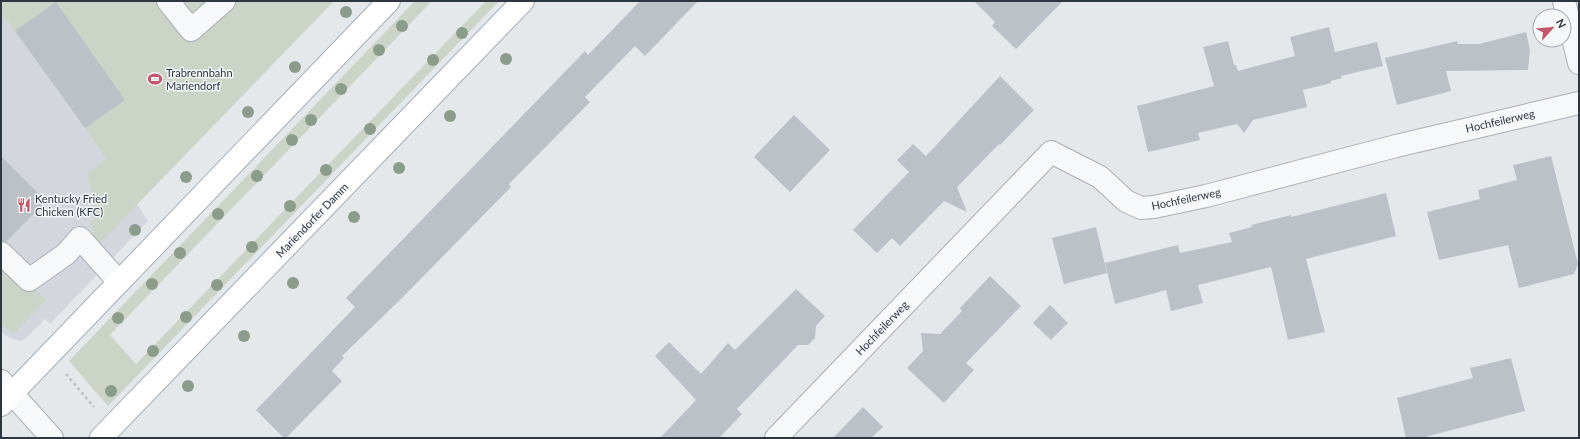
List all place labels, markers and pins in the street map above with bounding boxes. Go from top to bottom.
place label: Trabrennbahn Mariendorf [166,66,233,92]
sports icon: Trabrennbahn Mariendorf [147,71,163,87]
place label: Kentucky Fried Chicken (KFC) [35,192,107,218]
restaurant icon: Kentucky Fried Chicken (KFC) [16,197,32,213]

